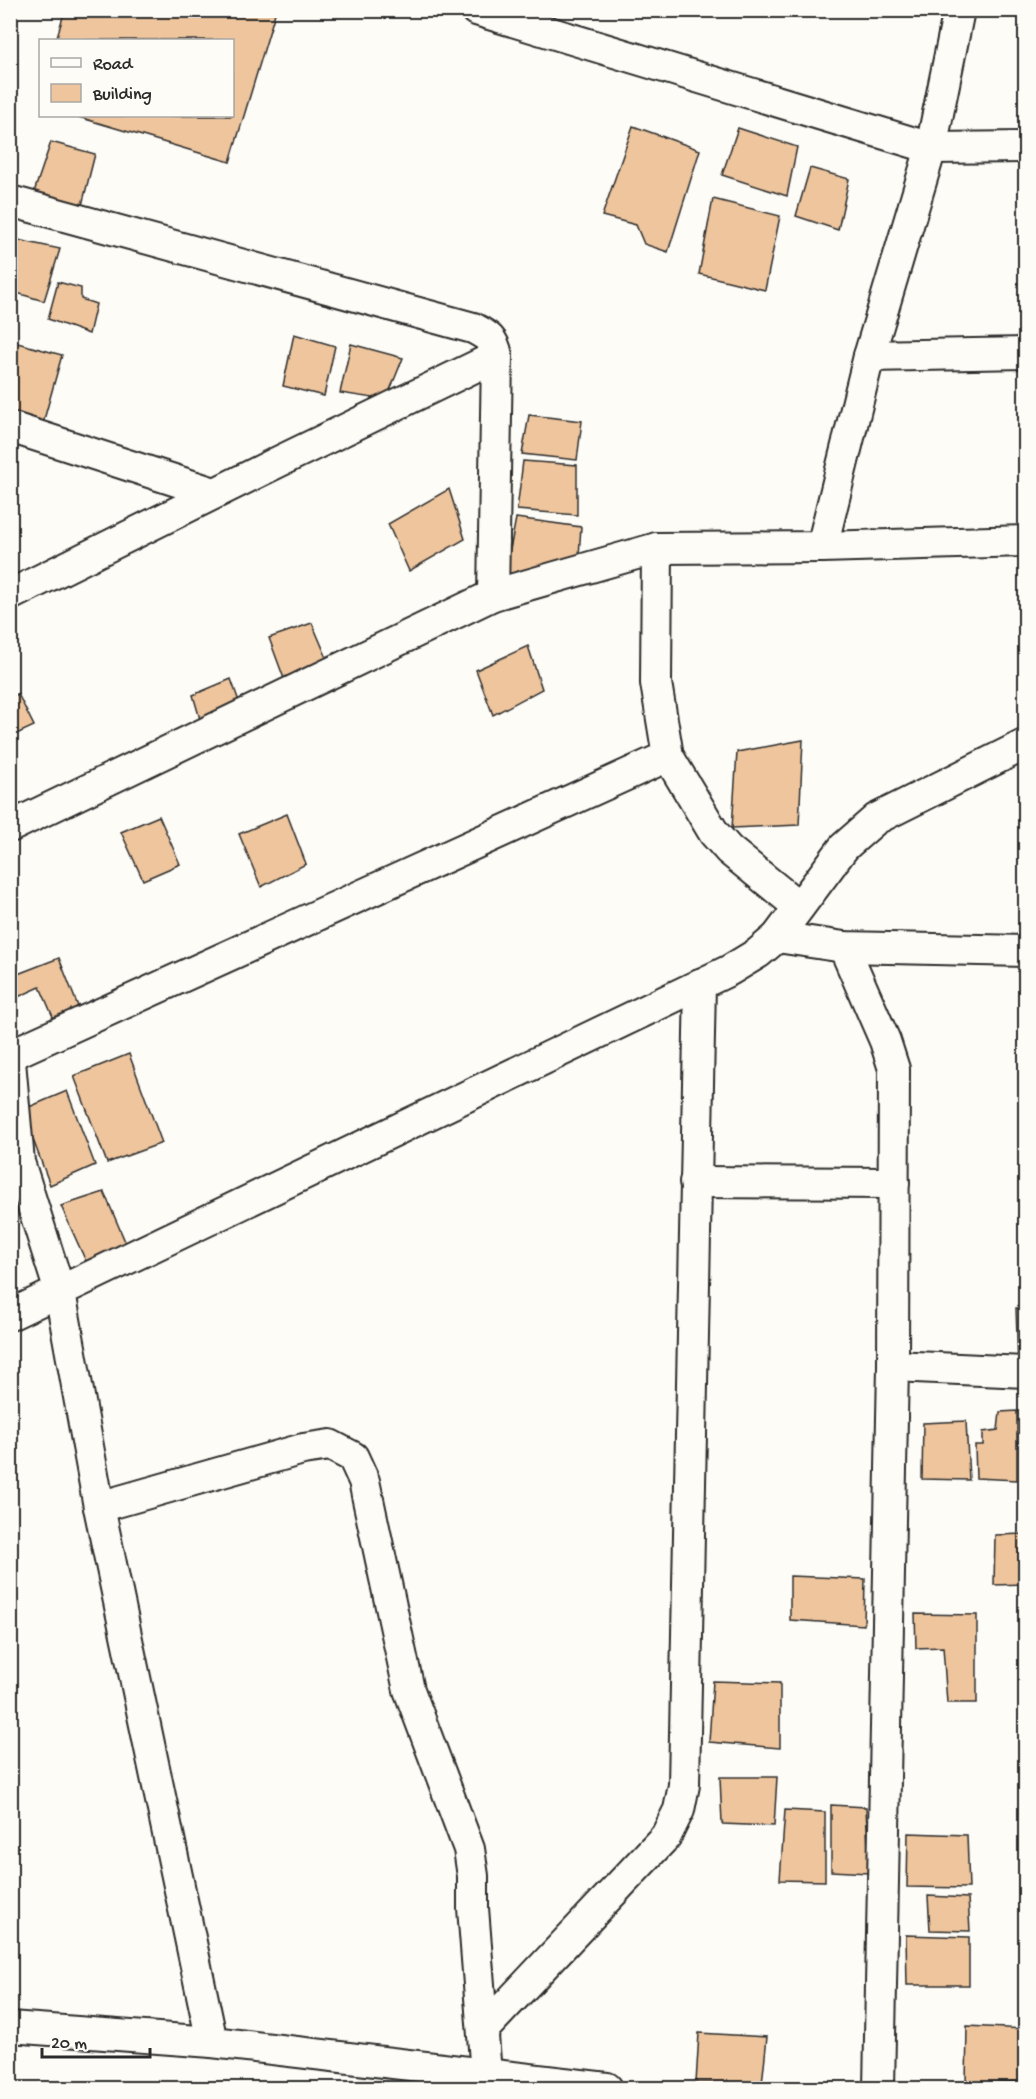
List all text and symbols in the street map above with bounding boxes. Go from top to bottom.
legend [39,39,234,117]
text: Road [93,55,134,76]
text: Building [92,85,152,106]
scale bar [42,2021,150,2059]
text: 20 m [51,2034,87,2055]

